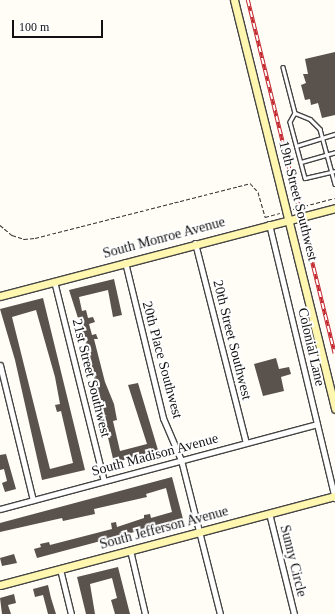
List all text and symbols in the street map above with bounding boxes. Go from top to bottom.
scale bar [14,12,105,38]
text: 100 m [19,20,49,34]
street label: 19th Street Southwest [275,139,321,263]
street label: South Monroe Avenue [101,214,227,262]
street label: 20th Street Southwest [209,278,255,402]
street label: 20th Place Southwest [138,300,186,420]
street label: Colonial Lane [294,306,328,388]
street label: 21st Street Southwest [68,317,114,439]
street label: South Madison Avenue [89,430,221,480]
street label: South Jefferson Avenue [97,503,231,553]
street label: Sunny Circle [276,523,310,599]

